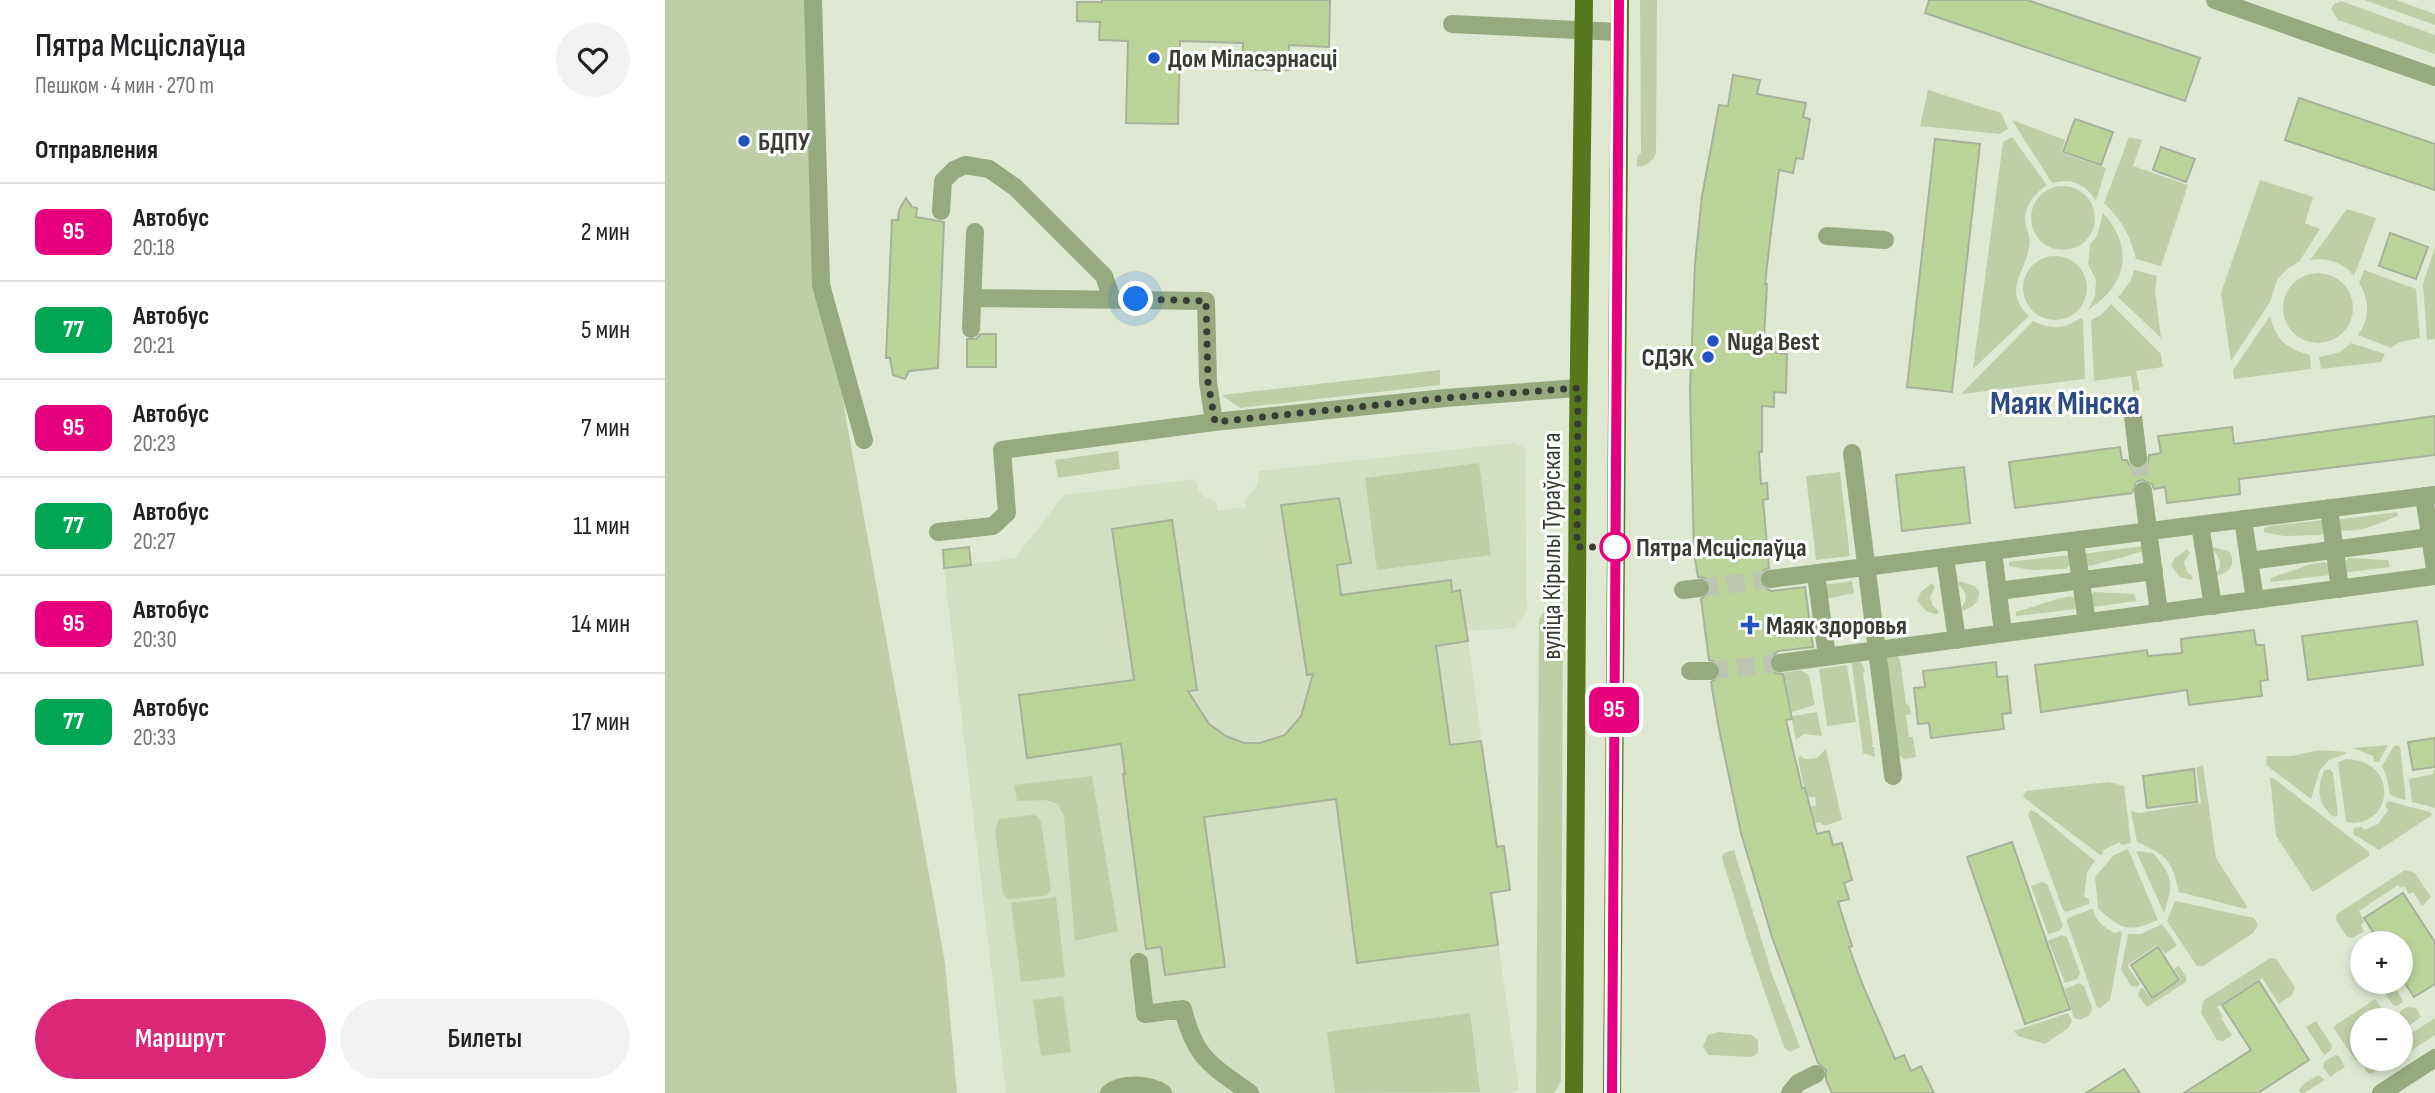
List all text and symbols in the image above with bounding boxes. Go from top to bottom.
button: heart [556,23,630,97]
text: Пятра Мсціслаўца [35,26,246,66]
place label: Дом Міласэрнасці [1168,44,1337,75]
marker: Дом Міласэрнасці [1146,50,1162,66]
text: Пешком · 4 мин · 270 m [35,72,214,100]
place label: БДПУ [758,127,811,158]
marker: БДПУ [736,133,752,149]
text: Отправления [35,135,158,166]
text: Автобус [133,203,209,234]
text: 95 [63,217,84,246]
text: 2 мин [581,217,630,248]
text: 20:18 [133,234,175,262]
your location [1118,281,1153,316]
text: Автобус [133,301,209,332]
text: 77 [63,315,84,344]
text: 5 мин [581,315,630,346]
place label: Nuga Best [1727,327,1820,358]
text: 20:21 [133,332,174,360]
marker: Nuga Best [1705,333,1721,349]
place label: СДЭК [1641,343,1694,374]
marker: СДЭК [1700,349,1716,365]
district label: Маяк Мінска [1990,384,2140,424]
text: Автобус [133,399,209,430]
text: 95 [63,413,84,442]
text: 7 мин [581,413,630,444]
text: 20:23 [133,430,176,458]
street label: вуліца Кірылы Тураўскага [1537,432,1568,660]
text: Автобус [133,497,209,528]
text: 77 [63,511,84,540]
text: 11 мин [573,511,630,542]
text: 20:27 [133,528,176,556]
marker: Пятра Мсціслаўца [1600,532,1630,562]
place label: Пятра Мсціслаўца [1636,533,1807,564]
text: Автобус [133,595,209,626]
text: 95 [63,609,84,638]
text: 14 мин [571,609,630,640]
place label: Маяк здоровья [1766,611,1907,642]
marker: Маяк здоровья [1740,615,1760,635]
text: 20:30 [133,626,177,654]
line badge: 95 [1583,687,1646,733]
text: Автобус [133,693,209,724]
text: 95 [1603,695,1625,724]
text: 77 [63,707,84,736]
text: 17 мин [572,707,630,738]
text: 20:33 [133,724,176,752]
map controls [2350,931,2413,1071]
button: + [2350,931,2413,994]
button: Маршрут [35,999,326,1079]
button: Билеты [340,999,630,1079]
button: − [2350,1008,2413,1071]

